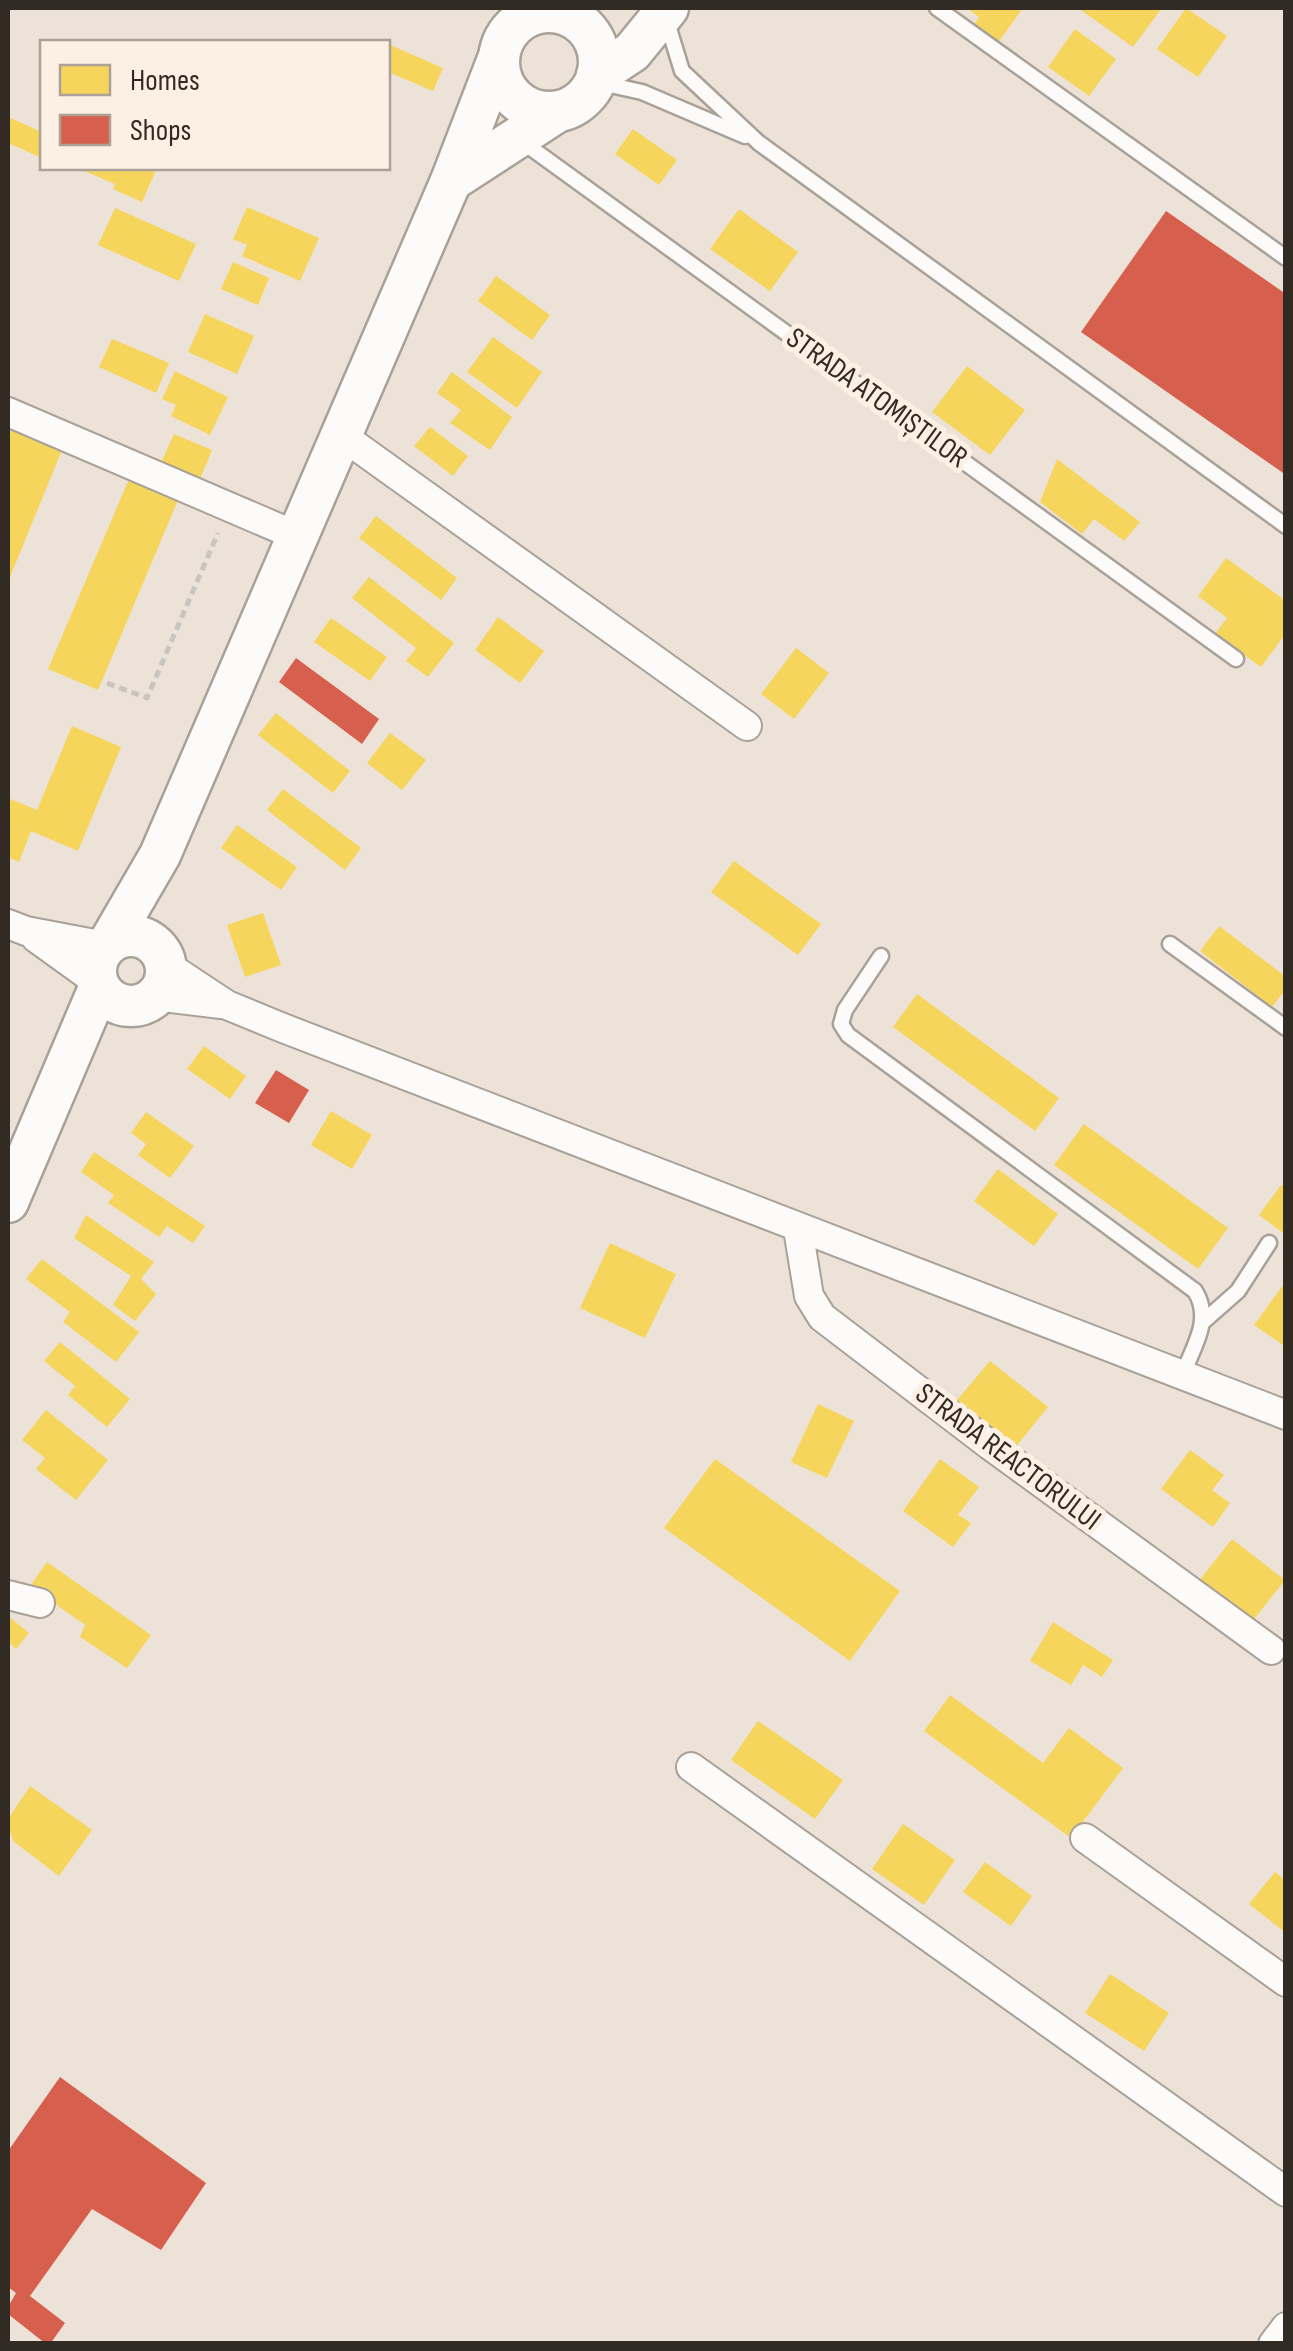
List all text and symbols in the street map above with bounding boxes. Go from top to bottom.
legend [40,40,390,170]
text: Homes [130,63,200,99]
text: Shops [130,113,191,149]
street label: STRADA ATOMIȘTILOR [779,320,975,476]
street label: STRADA REACTORULUI [908,1376,1108,1538]

